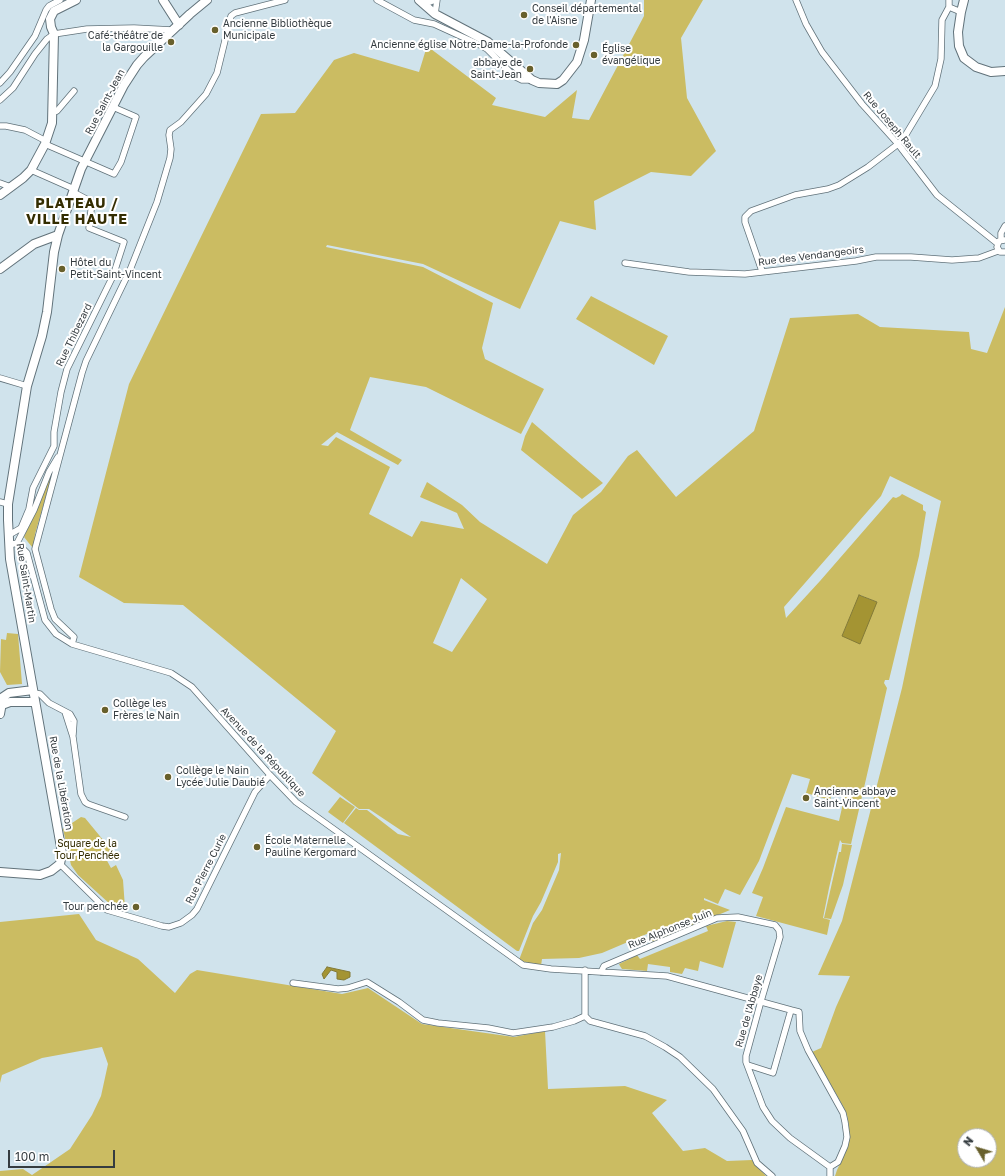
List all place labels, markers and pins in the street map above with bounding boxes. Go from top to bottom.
place label: Conseil départemental de l'Aisne [532,3,642,26]
marker: Conseil départemental de l'Aisne [519,10,529,20]
place label: Ancienne Bibliothèque Municipale [223,18,332,42]
marker: Ancienne Bibliothèque Municipale [210,25,220,35]
place label: Café-théâtre de la Gargouille [88,30,163,54]
marker: Café-théâtre de la Gargouille [166,37,176,47]
place label: Ancienne église Notre-Dame-la-Profonde [371,39,568,51]
marker: Ancienne église Notre-Dame-la-Profonde [571,40,581,50]
place label: Église évangélique [602,43,661,66]
marker: Église évangélique [589,50,599,60]
place label: abbaye de Saint-Jean [470,57,522,80]
marker: abbaye de Saint-Jean [525,64,535,74]
place label: Hôtel du Petit-Saint-Vincent [70,257,162,280]
marker: Hôtel du Petit-Saint-Vincent [57,264,67,274]
place label: Collège les Frères le Nain [113,698,179,722]
marker: Collège les Frères le Nain [100,705,110,715]
place label: Collège le Nain Lycée Julie Daubié [176,765,265,788]
marker: Collège le Nain Lycée Julie Daubié [163,772,173,782]
place label: Ancienne abbaye Saint-Vincent [814,786,896,810]
marker: Ancienne abbaye Saint-Vincent [801,793,811,803]
place label: École Maternelle Pauline Kergomard [265,835,356,858]
marker: École Maternelle Pauline Kergomard [252,842,262,852]
place label: Tour penchée [63,901,128,913]
marker: Tour penchée [131,902,141,912]

